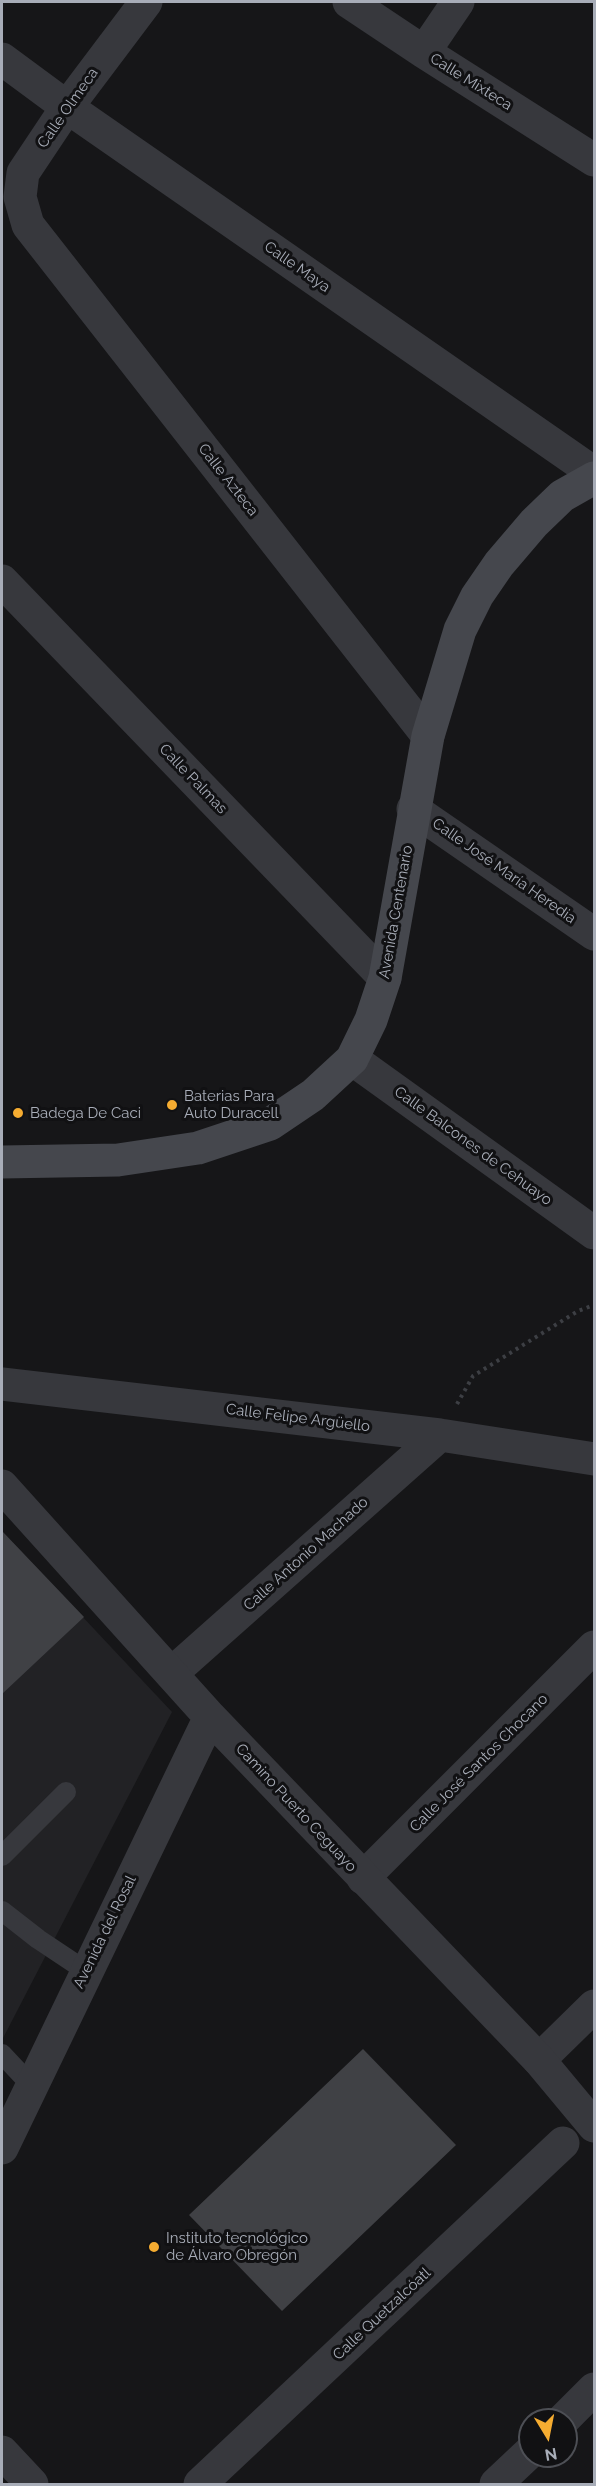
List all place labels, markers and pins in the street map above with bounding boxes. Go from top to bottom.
place label: Baterias Para Auto Duracell [184,1087,279,1122]
marker: Baterias Para Auto Duracell [165,1098,179,1112]
place label: Badega De Caci [30,1104,141,1122]
marker: Badega De Caci [11,1106,25,1120]
place label: Instituto tecnológico de Álvaro Obregón [166,2229,308,2264]
marker: Instituto tecnológico de Álvaro Obregón [147,2240,161,2254]

